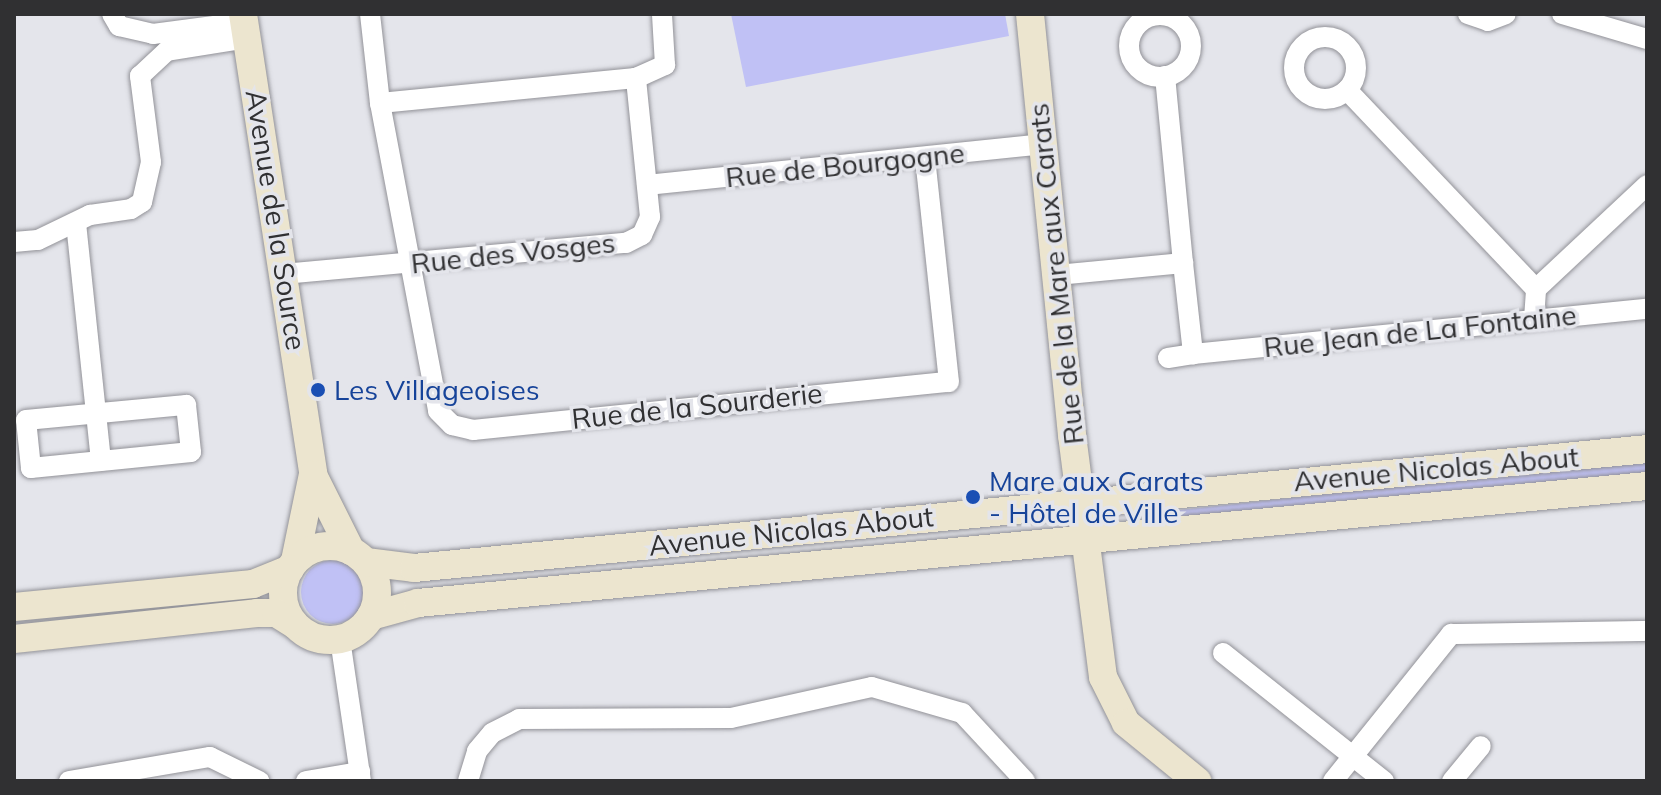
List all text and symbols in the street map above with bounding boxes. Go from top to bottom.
street label: Avenue de la Source [239,87,313,353]
street label: Rue de la Mare aux Carats [1021,102,1091,446]
street label: Rue de Bourgogne [724,136,966,194]
street label: Rue des Vosges [409,226,617,280]
street label: Rue Jean de La Fontaine [1262,298,1578,364]
place label: Les Villageoises [334,373,540,407]
street label: Rue de la Sourderie [570,376,824,436]
marker: Les Villageoises [309,381,327,399]
street label: Avenue Nicolas About [1292,440,1580,498]
place label: Mare aux Carats - Hôtel de Ville [989,464,1204,530]
marker: Mare aux Carats - Hôtel de Ville [964,488,982,506]
street label: Avenue Nicolas About [647,499,935,563]

